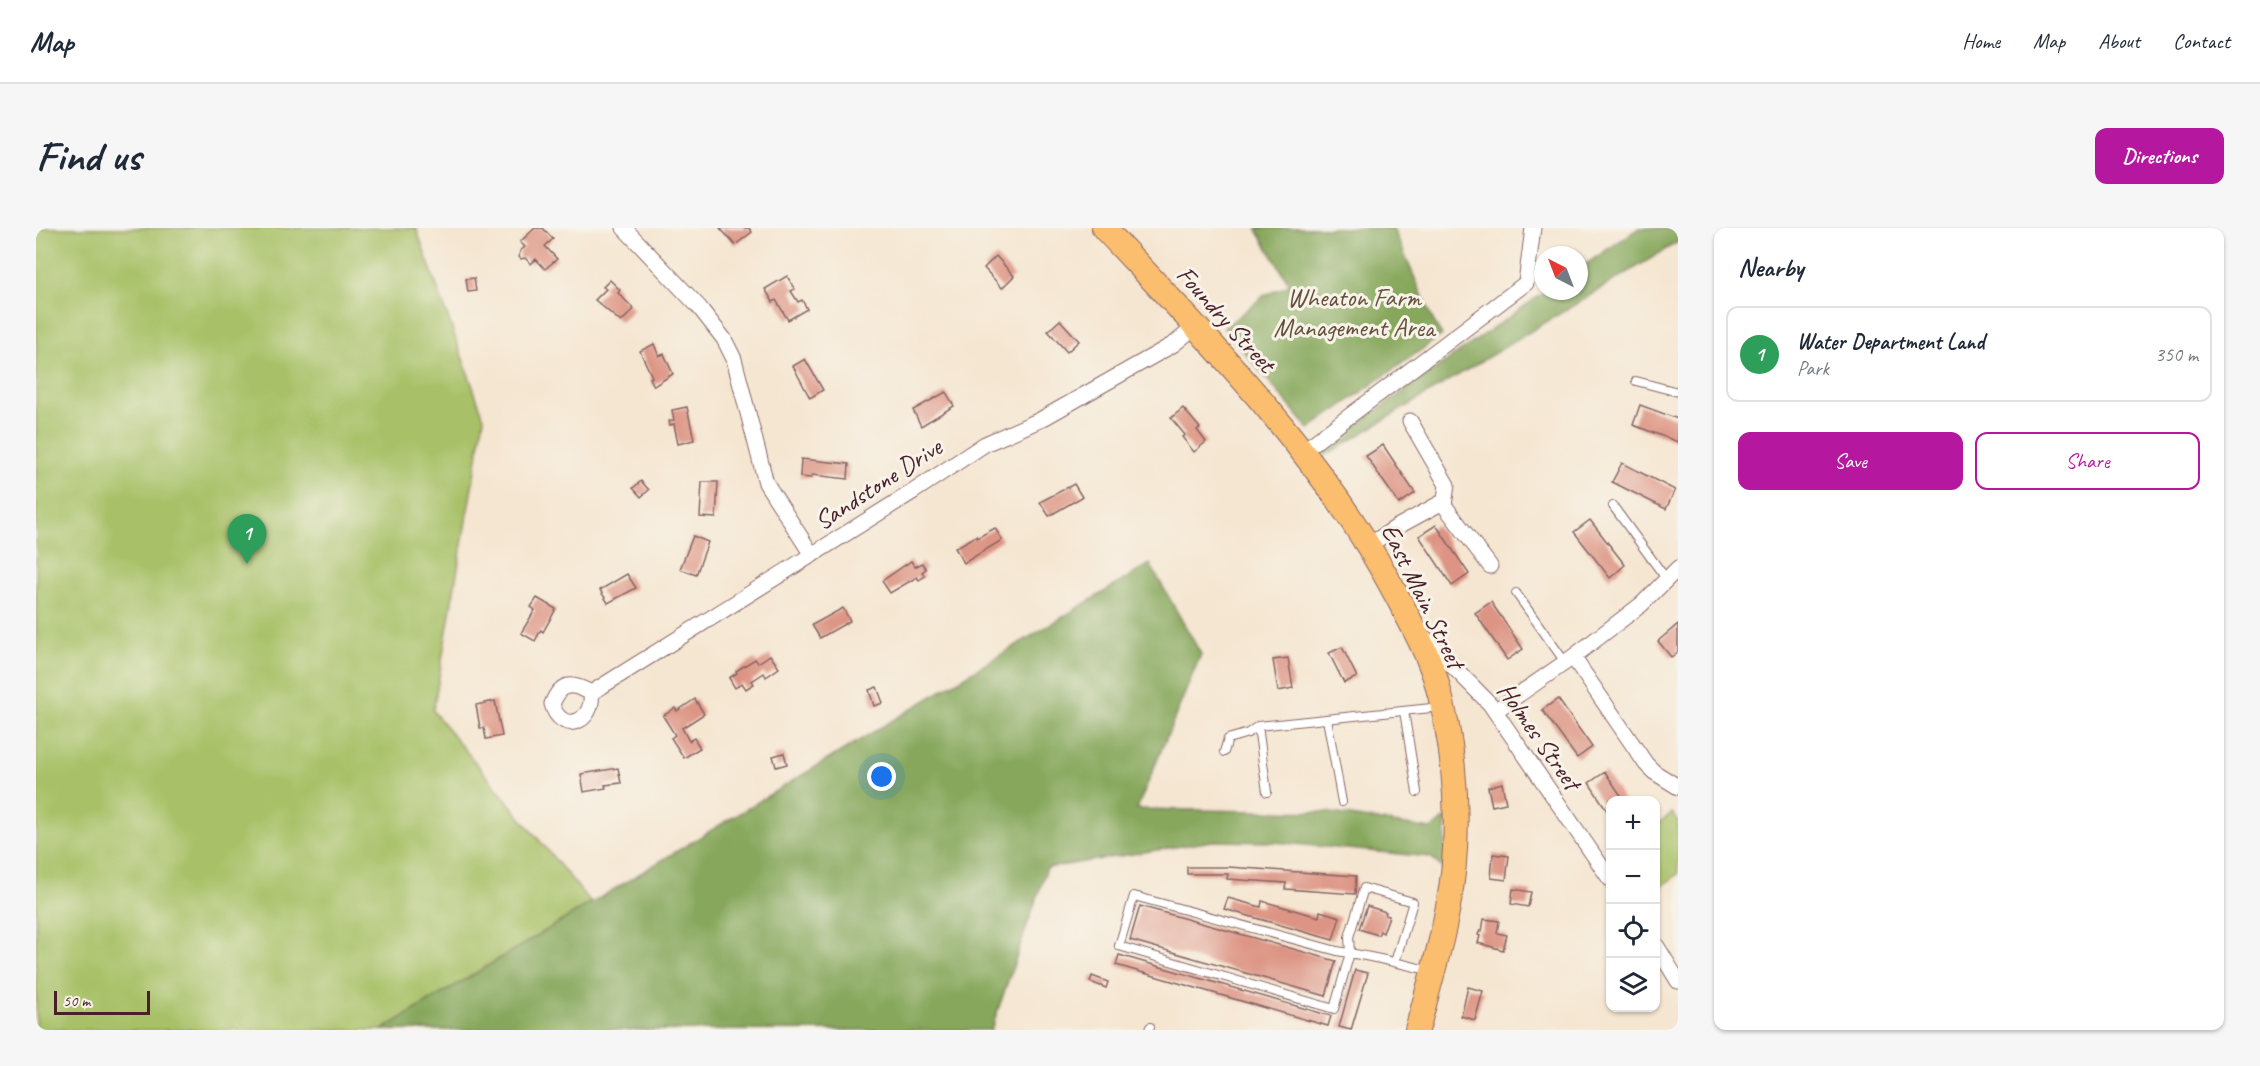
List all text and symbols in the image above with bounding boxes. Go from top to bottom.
text: Map [30,24,73,59]
text: Home [1962,28,2000,54]
text: Map [2033,28,2065,54]
text: About [2098,28,2140,54]
text: Contact [2173,28,2230,54]
button: Directions [2095,128,2224,184]
text: Find us [36,130,141,183]
north arrow [1534,246,1588,300]
text: Nearby [1738,251,1803,284]
street label: Foundry Street [1169,259,1284,381]
park label: Wheaton Farm Management Area [1273,281,1437,344]
text: Water Department Land [1797,328,1984,356]
text: 1 [1755,342,1764,367]
text: 350 m [2155,342,2198,367]
text: Park [1797,356,1829,381]
street label: Sandstone Drive [808,430,949,537]
button: Save [1738,432,1963,490]
button: Share [1975,432,2200,490]
pin: 1 [228,514,266,564]
street label: East Main Street [1374,518,1474,677]
street label: Holmes Street [1490,676,1590,799]
your location [867,762,896,791]
map controls [1606,796,1660,1012]
button: + [1606,796,1660,850]
button: − [1606,850,1660,904]
button: locate [1606,904,1660,958]
button: layers [1606,958,1660,1012]
scale bar [54,988,150,1016]
text: 50 m [63,991,90,1011]

